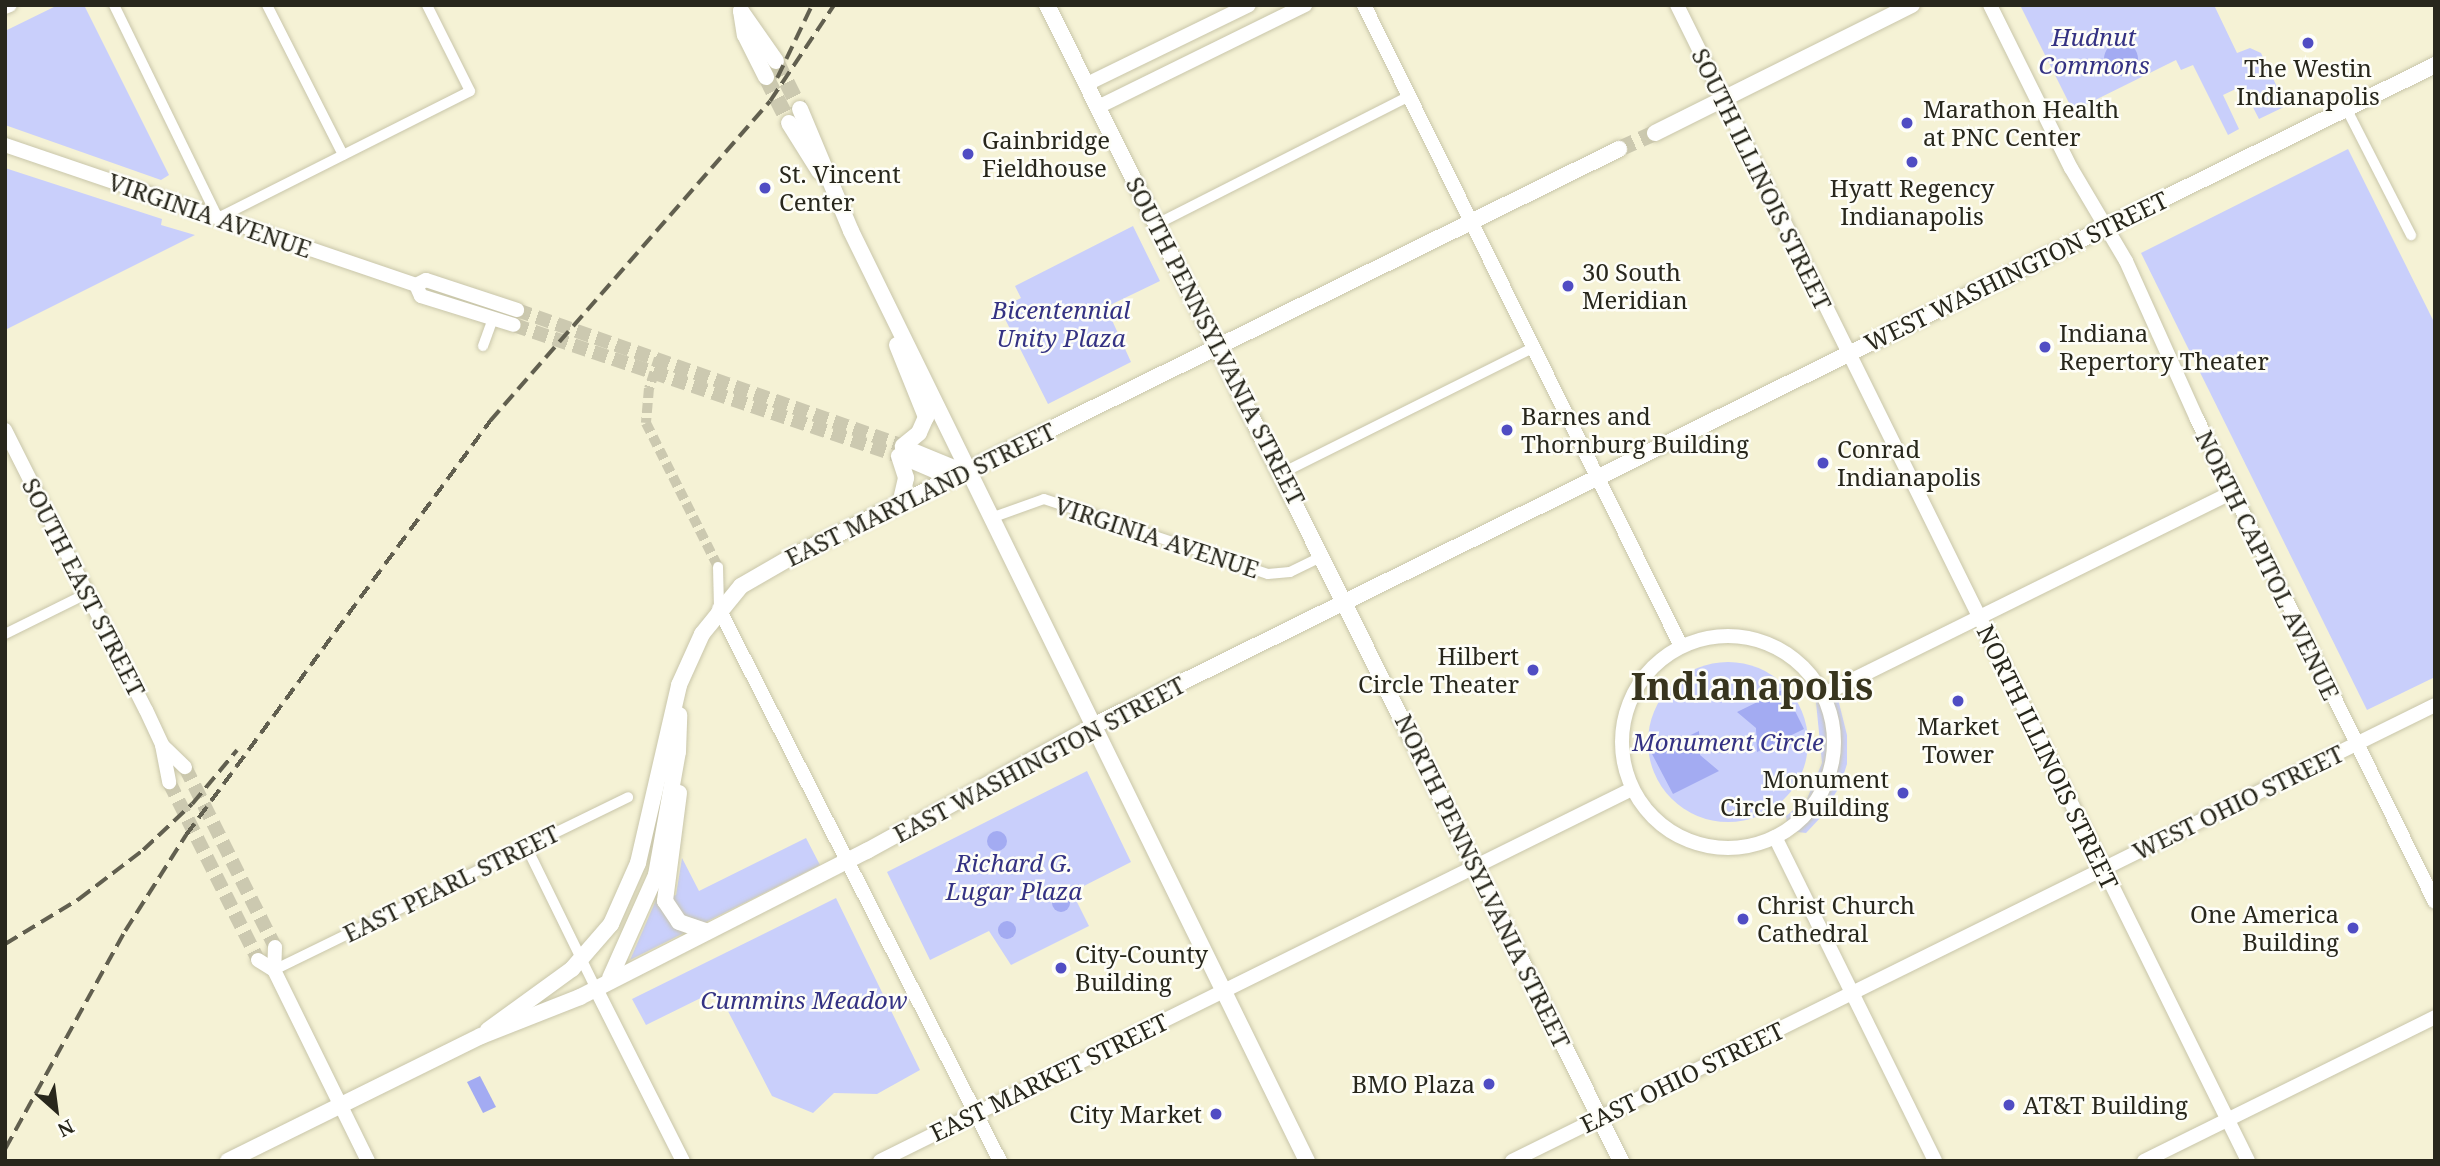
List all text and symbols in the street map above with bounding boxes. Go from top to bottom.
park label: Hudnut Commons [2038,23,2150,79]
marker: The Westin Indianapolis [2300,35,2316,51]
street label: SOUTH ILLINOIS STREET [1686,44,1838,314]
place label: The Westin Indianapolis [2236,54,2380,110]
place label: Marathon Health at PNC Center [1923,95,2119,151]
marker: Marathon Health at PNC Center [1897,113,1917,133]
place label: Gainbridge Fieldhouse [982,126,1110,182]
marker: Gainbridge Fieldhouse [960,146,976,162]
marker: Hyatt Regency Indianapolis [1904,154,1920,170]
place label: St. Vincent Center [779,160,901,216]
street label: VIRGINIA AVENUE [105,167,315,263]
street label: SOUTH PENNSYLVANIA STREET [1120,172,1312,510]
place label: Hyatt Regency Indianapolis [1830,174,1994,230]
marker: St. Vincent Center [757,180,773,196]
street label: WEST WASHINGTON STREET [1860,185,2172,357]
place label: 30 South Meridian [1582,258,1688,314]
marker: 30 South Meridian [1560,278,1576,294]
park label: Bicentennial Unity Plaza [992,296,1130,352]
place label: Indiana Repertory Theater [2059,319,2269,375]
marker: Indiana Repertory Theater [2037,339,2053,355]
place label: Barnes and Thornburg Building [1521,402,1749,458]
street label: EAST MARYLAND STREET [780,416,1060,572]
marker: Barnes and Thornburg Building [1499,422,1515,438]
street label: NORTH CAPITOL AVENUE [2190,426,2346,704]
place label: Conrad Indianapolis [1837,435,1981,491]
marker: Conrad Indianapolis [1815,455,1831,471]
street label: SOUTH EAST STREET [16,473,152,701]
street label: VIRGINIA AVENUE [1051,490,1263,584]
street label: NORTH ILLINOIS STREET [1971,620,2125,894]
place label: Hilbert Circle Theater [1358,642,1519,698]
marker: Hilbert Circle Theater [1525,662,1541,678]
district label: Indianapolis [1631,663,1873,709]
street label: EAST WASHINGTON STREET [888,670,1190,848]
marker: Market Tower [1950,693,1966,709]
street label: NORTH PENNSYLVANIA STREET [1389,709,1577,1053]
place label: Market Tower [1917,712,1999,768]
park label: Monument Circle [1632,728,1824,756]
street label: WEST OHIO STREET [2128,738,2348,866]
place label: Monument Circle Building [1720,765,1889,821]
marker: Monument Circle Building [1895,785,1911,801]
street label: EAST PEARL STREET [338,818,564,948]
park label: Richard G. Lugar Plaza [946,849,1082,905]
place label: Christ Church Cathedral [1757,891,1915,947]
place label: One America Building [2190,900,2339,956]
marker: Christ Church Cathedral [1735,911,1751,927]
marker: One America Building [2345,920,2361,936]
place label: City-County Building [1075,940,1208,996]
marker: City-County Building [1053,960,1069,976]
park label: Cummins Meadow [700,986,908,1014]
street label: EAST MARKET STREET [925,1007,1173,1147]
street label: EAST OHIO STREET [1576,1015,1788,1139]
place label: BMO Plaza [1352,1070,1475,1098]
north arrow [21,1075,91,1145]
marker: BMO Plaza [1481,1076,1497,1092]
place label: AT&T Building [2023,1091,2188,1119]
marker: AT&T Building [2001,1097,2017,1113]
place label: City Market [1069,1100,1202,1128]
marker: City Market [1208,1106,1224,1122]
text: N [53,1114,79,1144]

